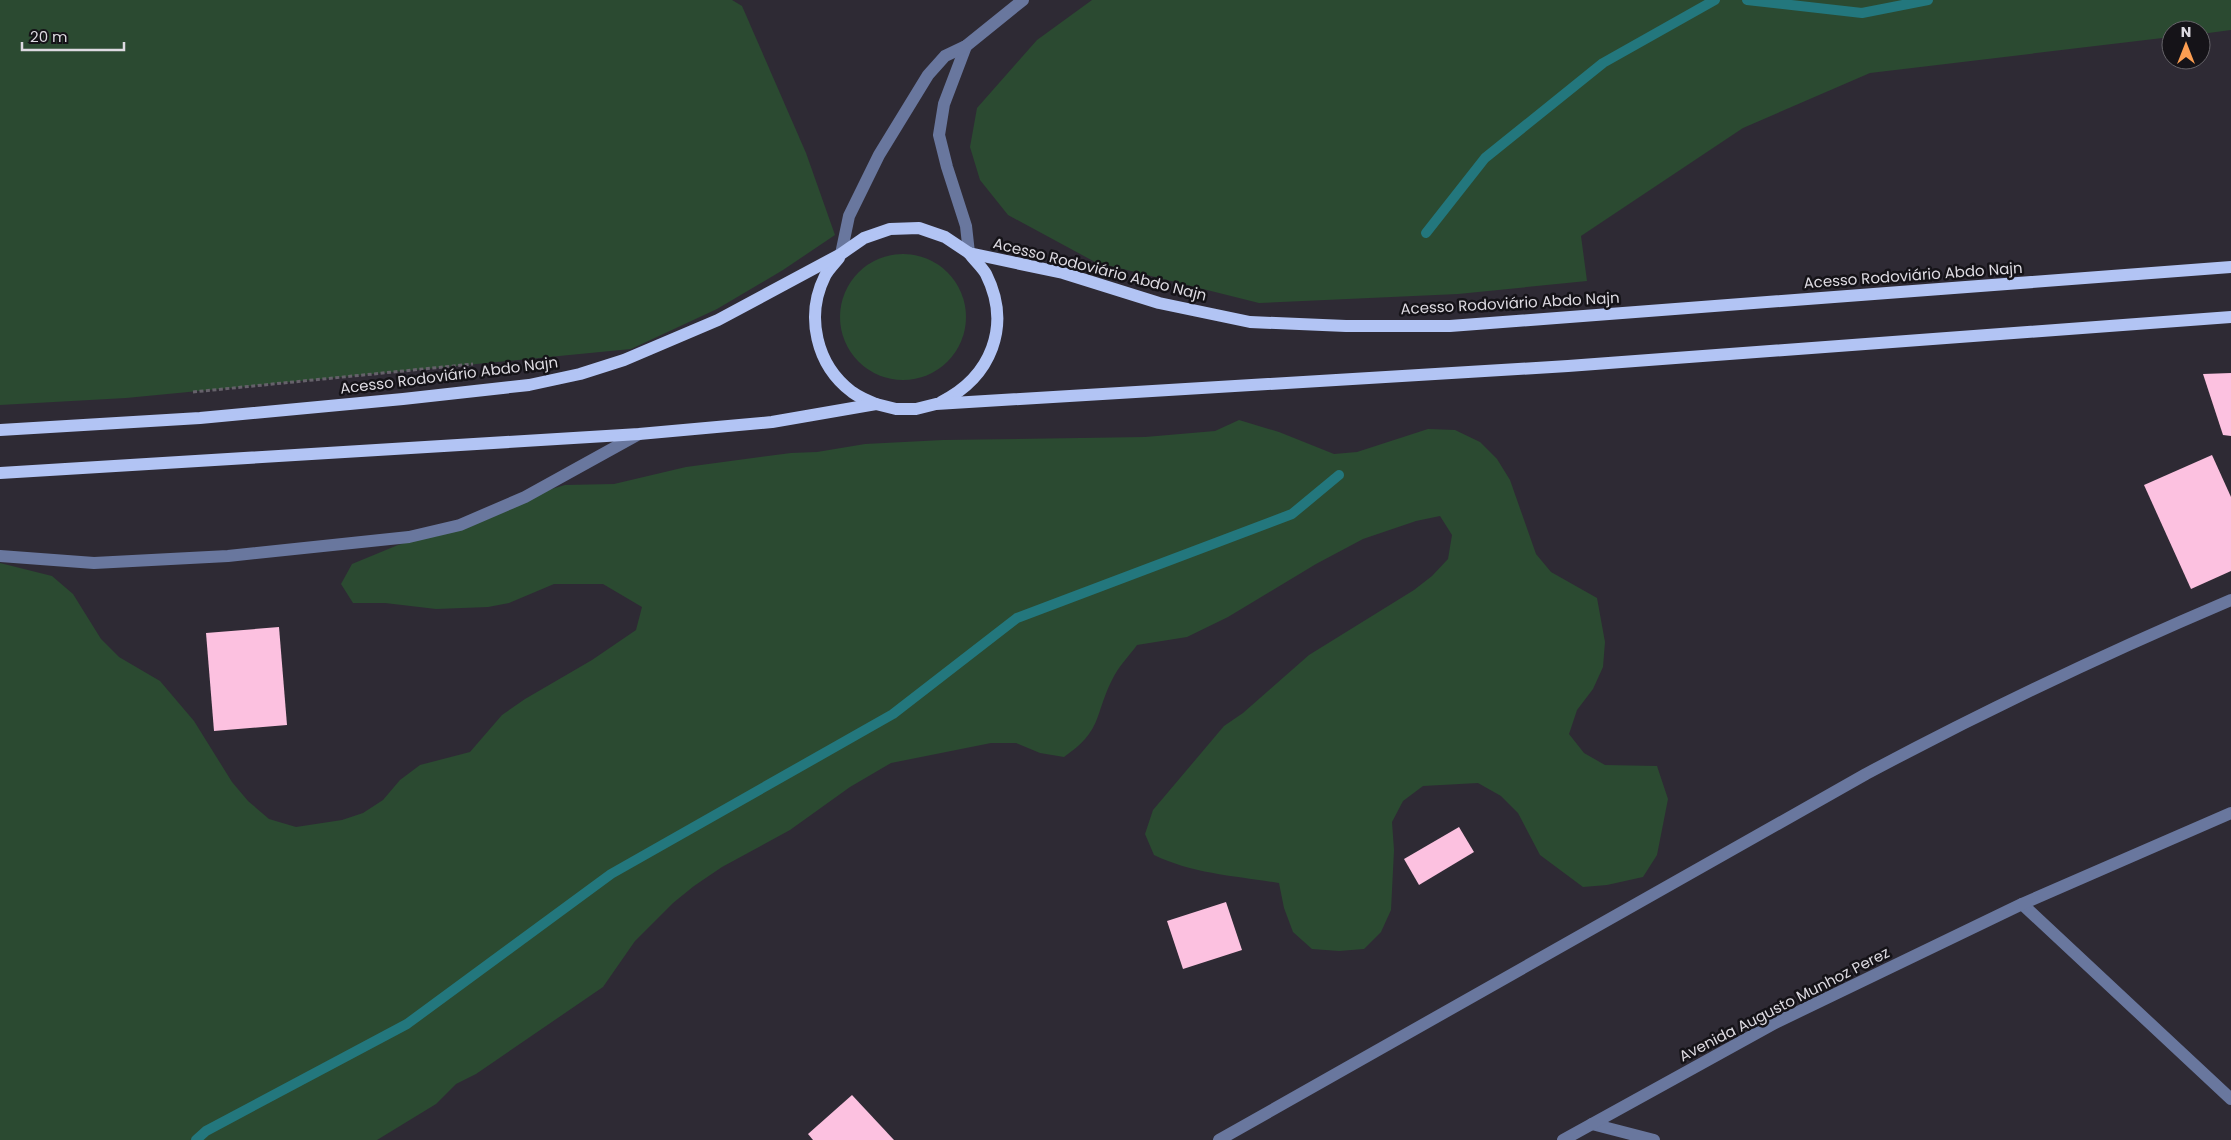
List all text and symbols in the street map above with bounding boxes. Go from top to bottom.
scale bar [22,20,125,52]
north arrow [2161,20,2211,70]
text: N [2181,22,2191,42]
text: 20 m [30,26,68,47]
street label: Acesso Rodoviário Abdo Najn [991,232,1209,306]
street label: Acesso Rodoviário Abdo Najn [1803,257,2023,293]
street label: Acesso Rodoviário Abdo Najn [1400,287,1620,319]
street label: Acesso Rodoviário Abdo Najn [339,351,559,399]
street label: Avenida Augusto Munhoz Perez [1675,942,1893,1066]

